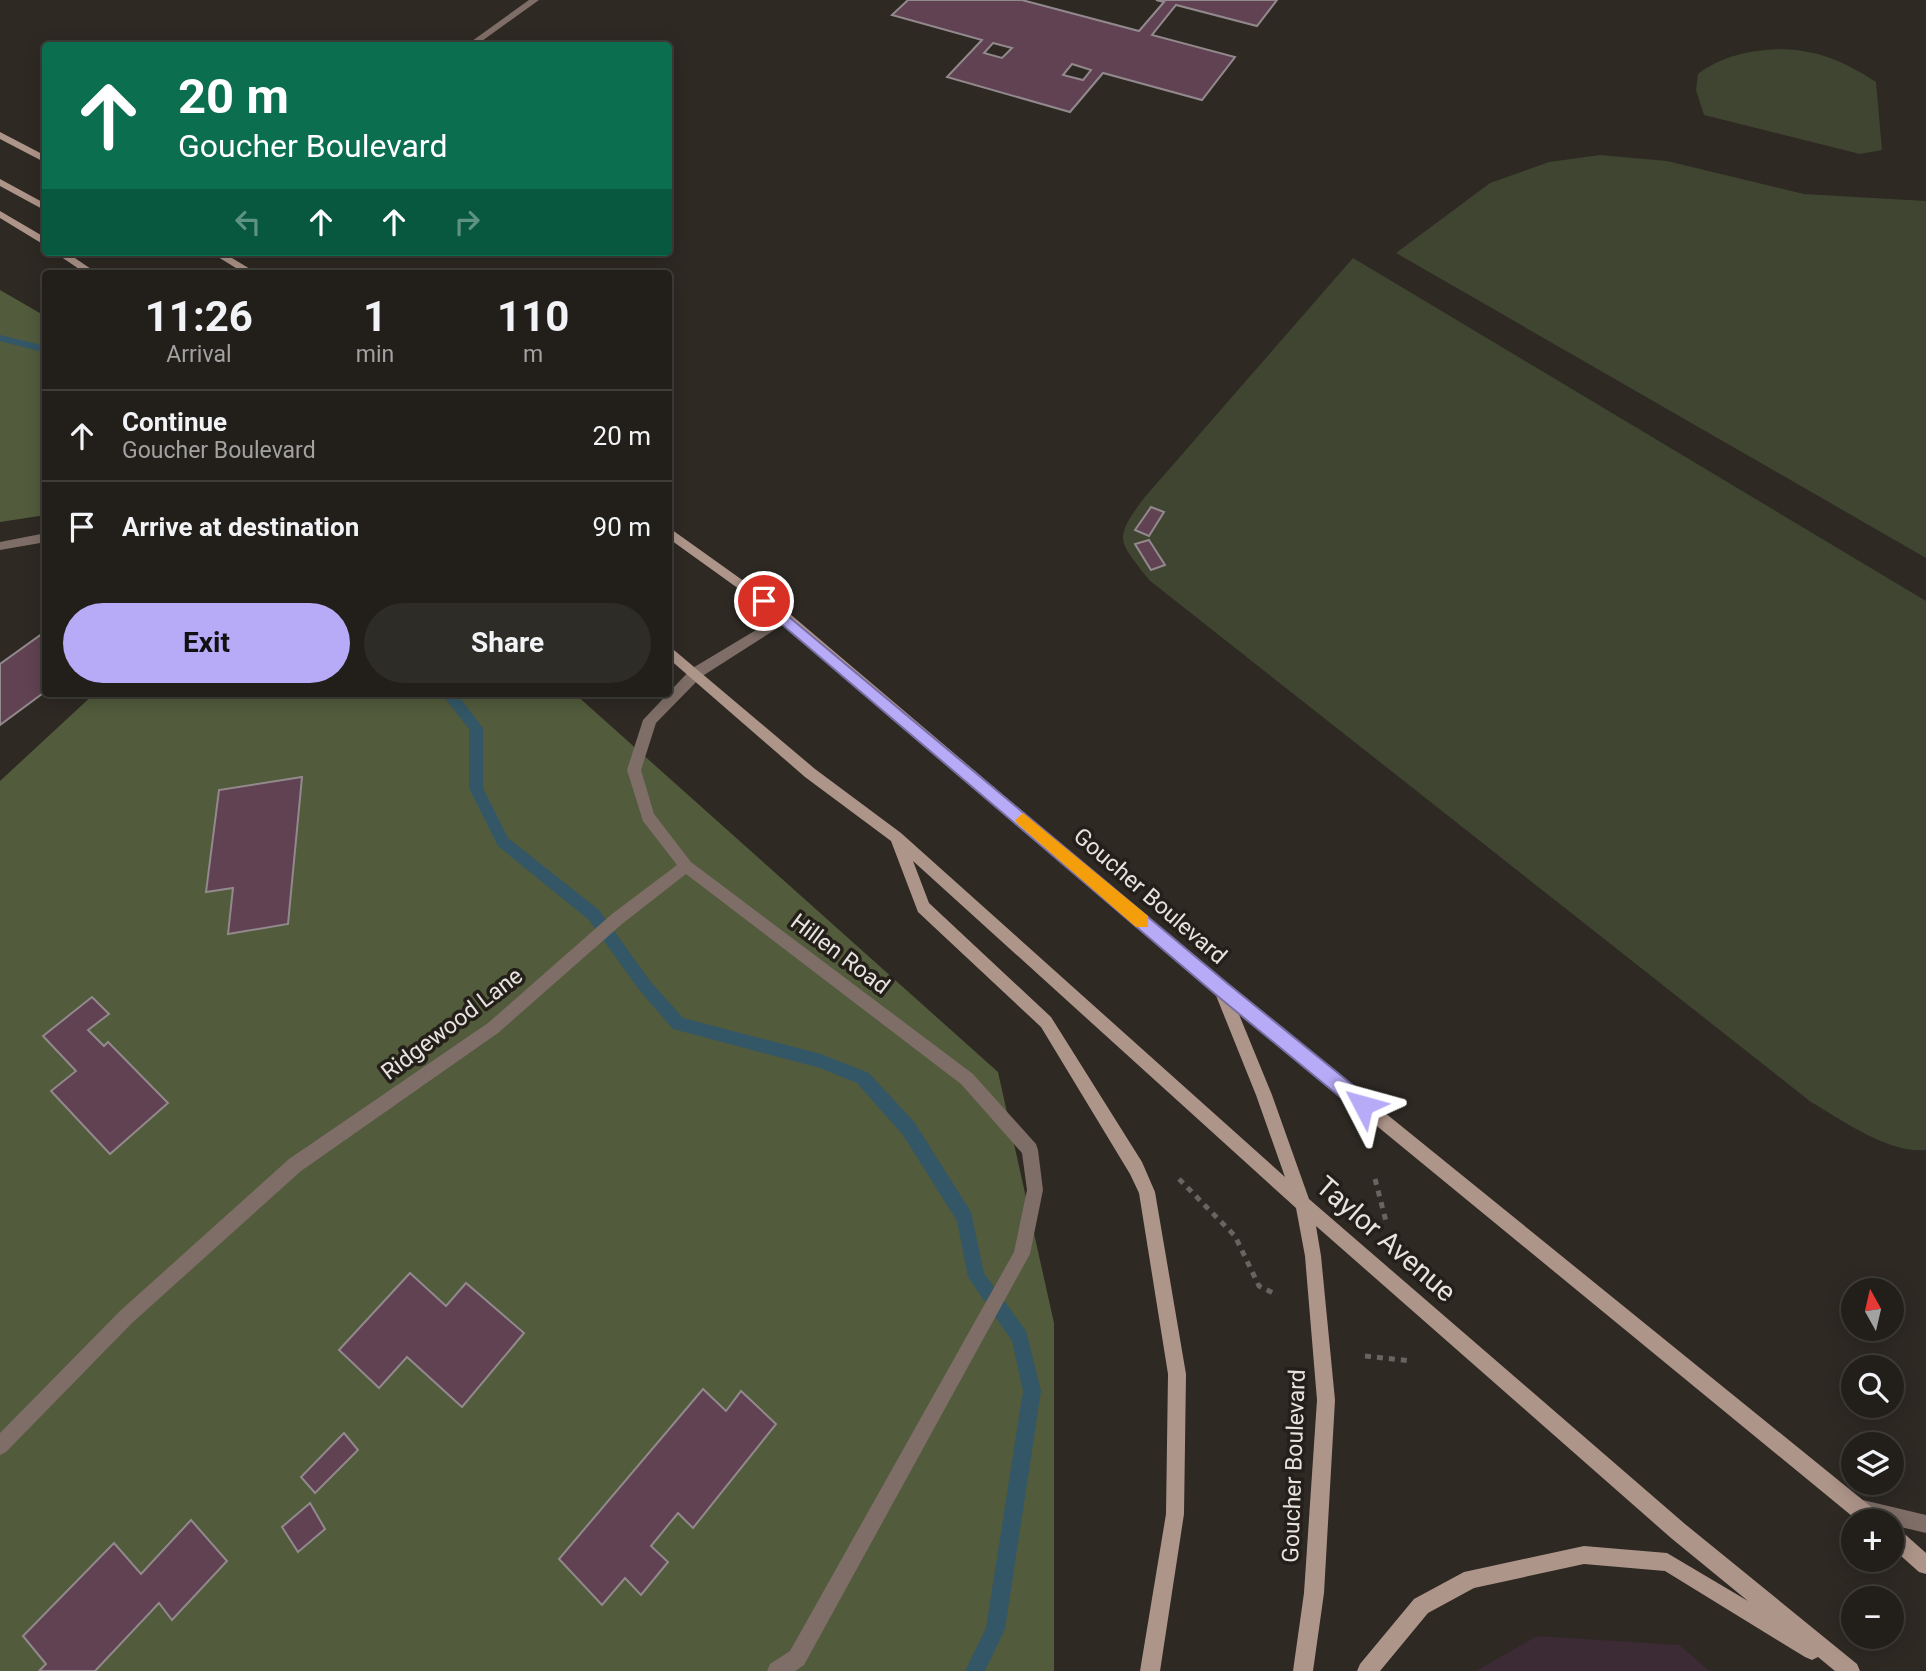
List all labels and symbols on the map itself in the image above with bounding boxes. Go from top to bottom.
pin [734,571,794,631]
street label: Goucher Boulevard [1068,822,1232,970]
street label: Hillen Road [785,908,895,1000]
street label: Ridgewood Lane [376,962,528,1086]
position arrow [1326,1068,1400,1142]
street label: Taylor Avenue [1309,1169,1463,1309]
north arrow [1841,1278,1904,1340]
street label: Goucher Boulevard [1277,1369,1311,1563]

